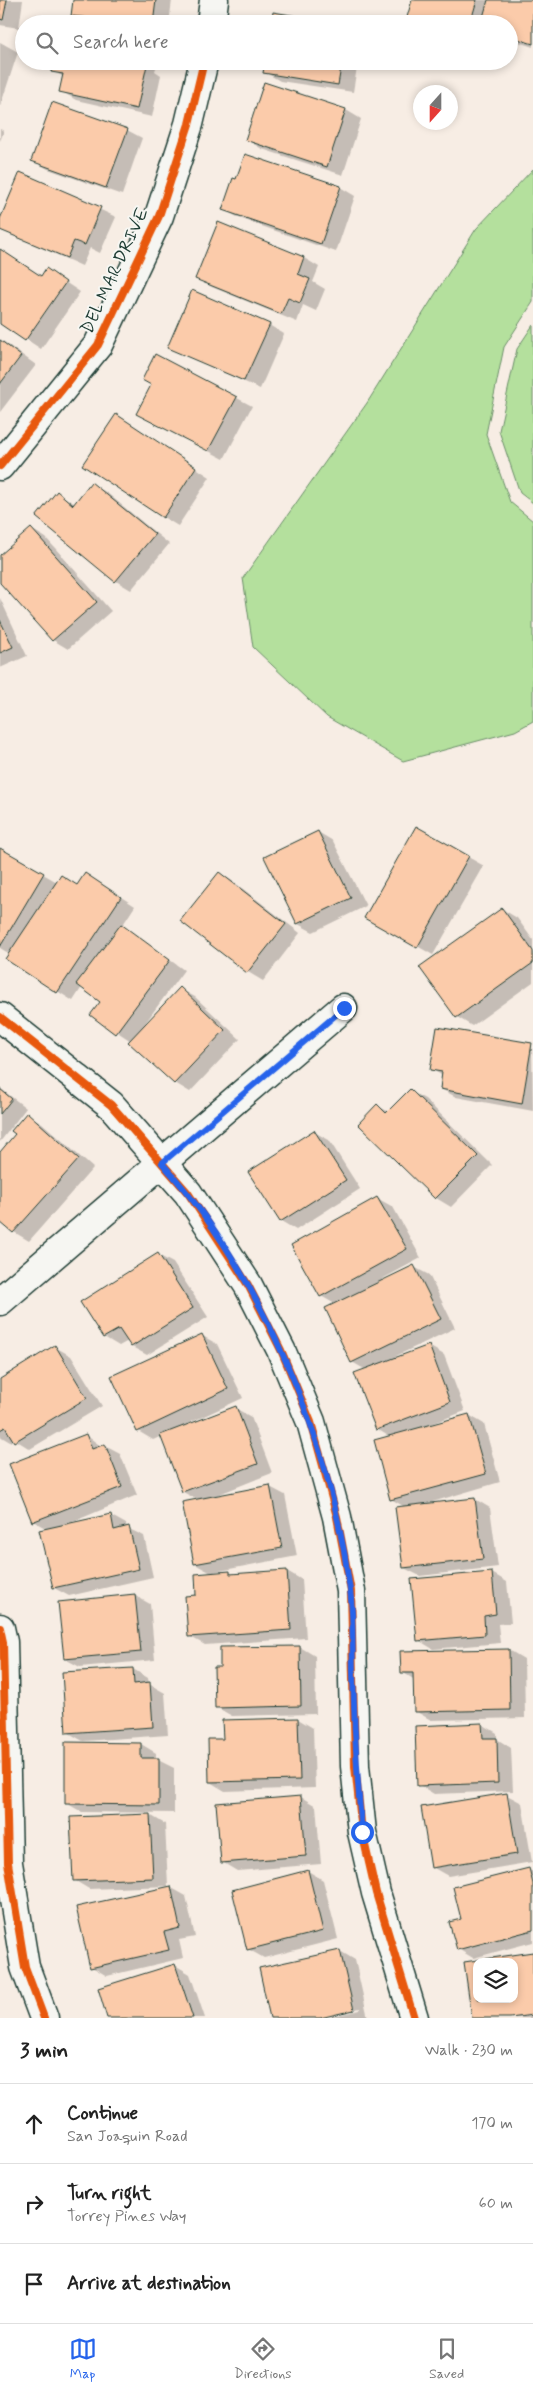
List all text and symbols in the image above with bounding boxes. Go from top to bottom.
search box [15,15,518,70]
icon: search [33,29,61,57]
text: Search here [73,30,169,55]
north arrow [413,85,458,130]
street label: DEL MAR DRIVE [75,204,155,338]
route end [333,997,356,1020]
route start [351,1821,374,1844]
map controls [473,1958,518,2003]
button: layers [473,1958,518,2003]
text: 3 min [20,2037,68,2065]
text: Walk · 230 m [425,2040,513,2061]
text: Continue [67,2101,138,2126]
icon: ahead [20,2110,48,2138]
text: 170 m [471,2113,513,2134]
text: San Joaquin Road [67,2126,188,2147]
text: Turn right [67,2181,151,2206]
icon: right [20,2190,48,2218]
text: 60 m [479,2193,513,2214]
text: Torrey Pines Way [67,2206,187,2227]
icon: arrive [20,2270,48,2298]
text: Arrive at destination [67,2271,231,2296]
tab: Map [69,2335,97,2383]
tab: Directions [234,2335,292,2383]
tab: Saved [429,2335,464,2383]

